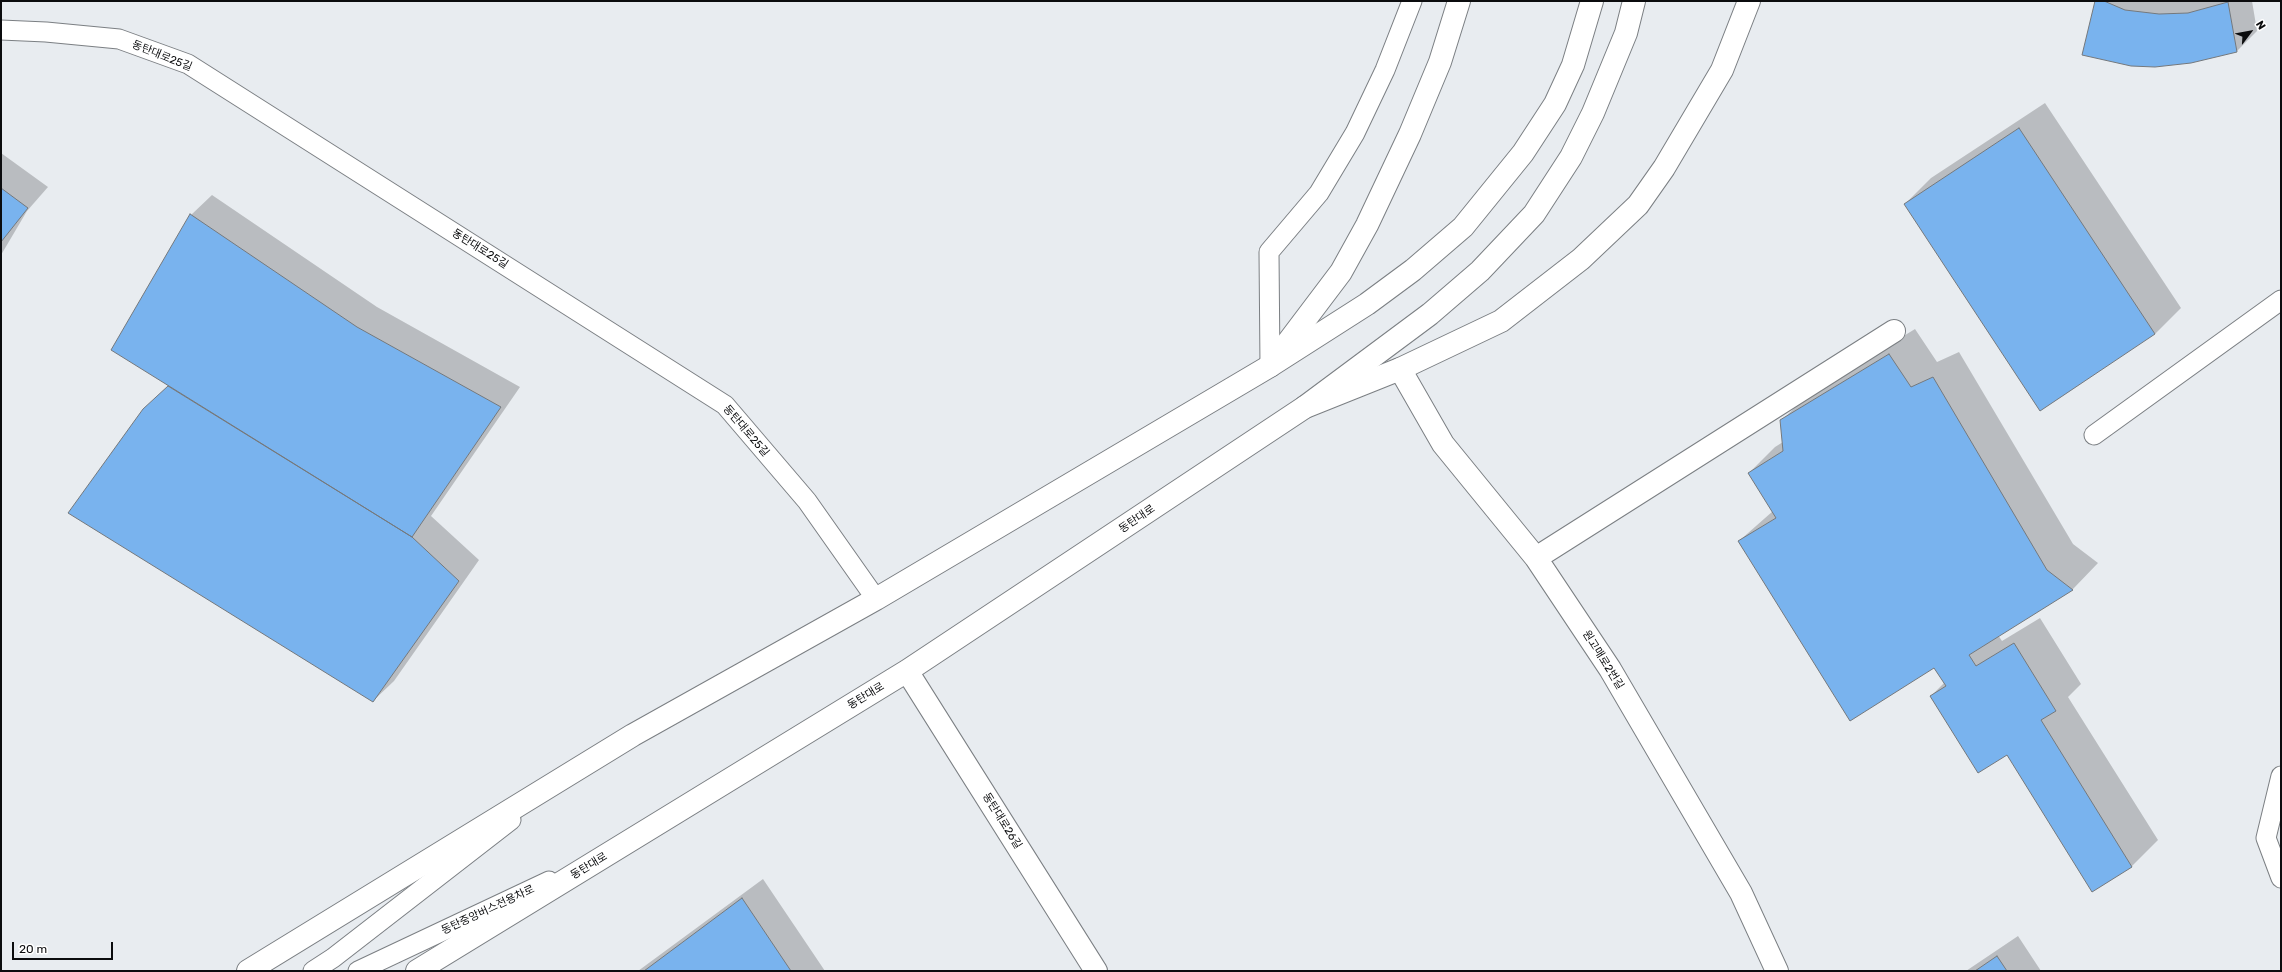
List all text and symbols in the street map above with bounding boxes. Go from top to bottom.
north arrow [2230,12,2270,52]
text: N [2253,19,2268,32]
street label: 동탄대로25길 [130,38,194,74]
street label: 동탄대로25길 [450,227,510,271]
street label: 동탄대로25길 [720,403,772,459]
street label: 동탄대로 [1117,502,1157,536]
street label: 원고매로2번길 [1580,628,1626,692]
street label: 동탄대로 [845,680,887,712]
street label: 동탄대로26길 [980,790,1024,852]
street label: 동탄대로 [568,850,610,882]
street label: 동탄중앙버스전용차로 [439,883,537,937]
scale bar [14,934,115,960]
text: 20 m [19,942,47,956]

